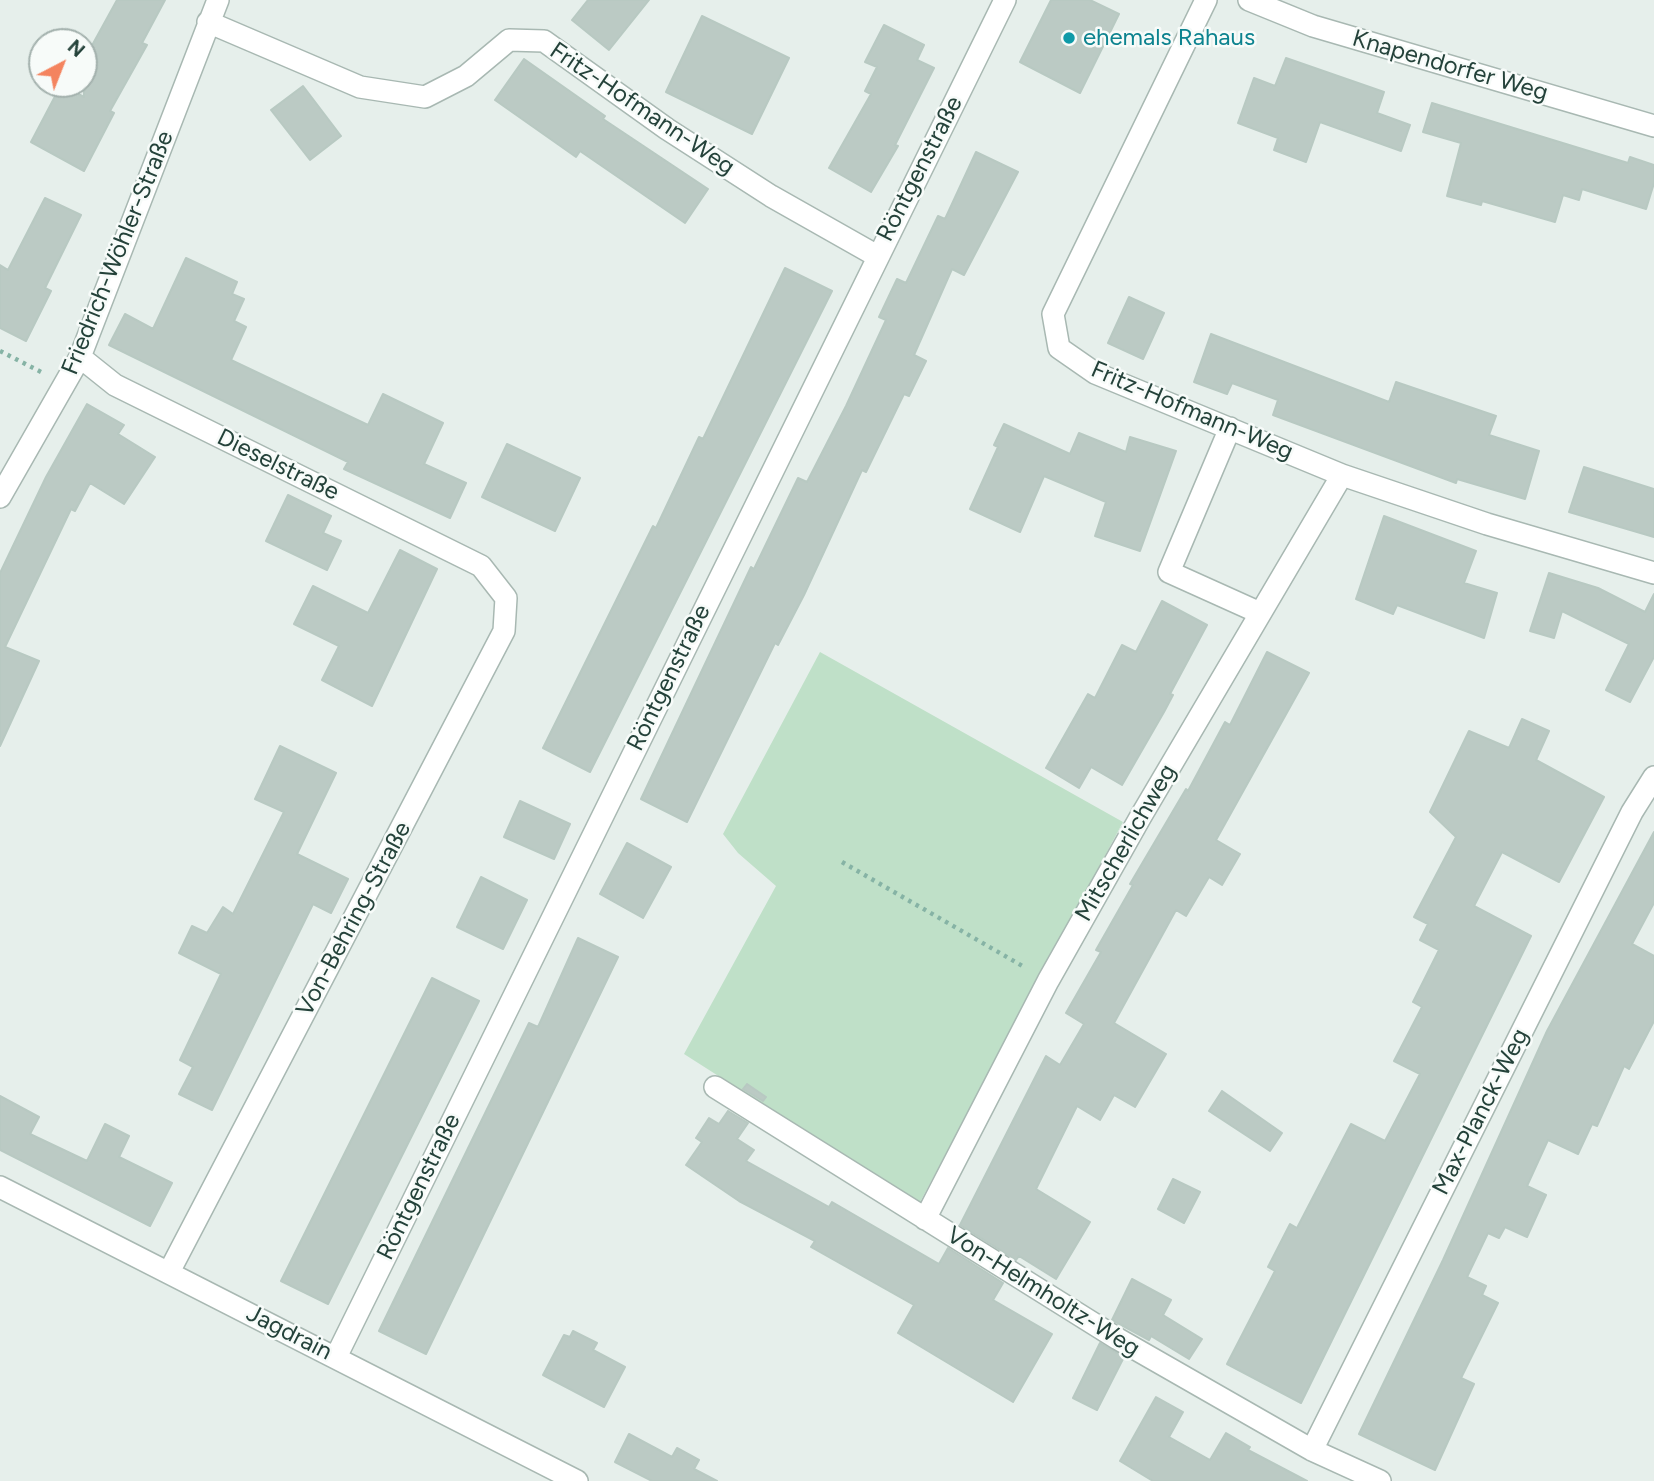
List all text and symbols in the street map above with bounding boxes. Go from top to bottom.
place label: ehemals Rahaus [1083,24,1255,52]
street label: Knapendorfer Weg [1349,24,1551,108]
north arrow [28,28,98,98]
marker: ehemals Rahaus [1061,30,1077,46]
text: N [63,35,89,62]
street label: Fritz-Hofmann-Weg [544,36,740,182]
street label: Röntgenstraße [871,92,969,246]
street label: Friedrich-Wöhler-Straße [56,127,180,379]
street label: Fritz-Hofmann-Weg [1087,355,1297,467]
street label: Dieselstraße [212,423,344,507]
street label: Röntgenstraße [621,600,717,756]
street label: Mitscherlichweg [1069,759,1183,927]
street label: Von-Behring-Straße [291,817,417,1021]
street label: Max-Planck-Weg [1427,1024,1535,1200]
street label: Röntgenstraße [371,1109,467,1265]
street label: Von-Helmholtz-Weg [941,1221,1145,1363]
street label: Jagdrain [241,1299,337,1367]

